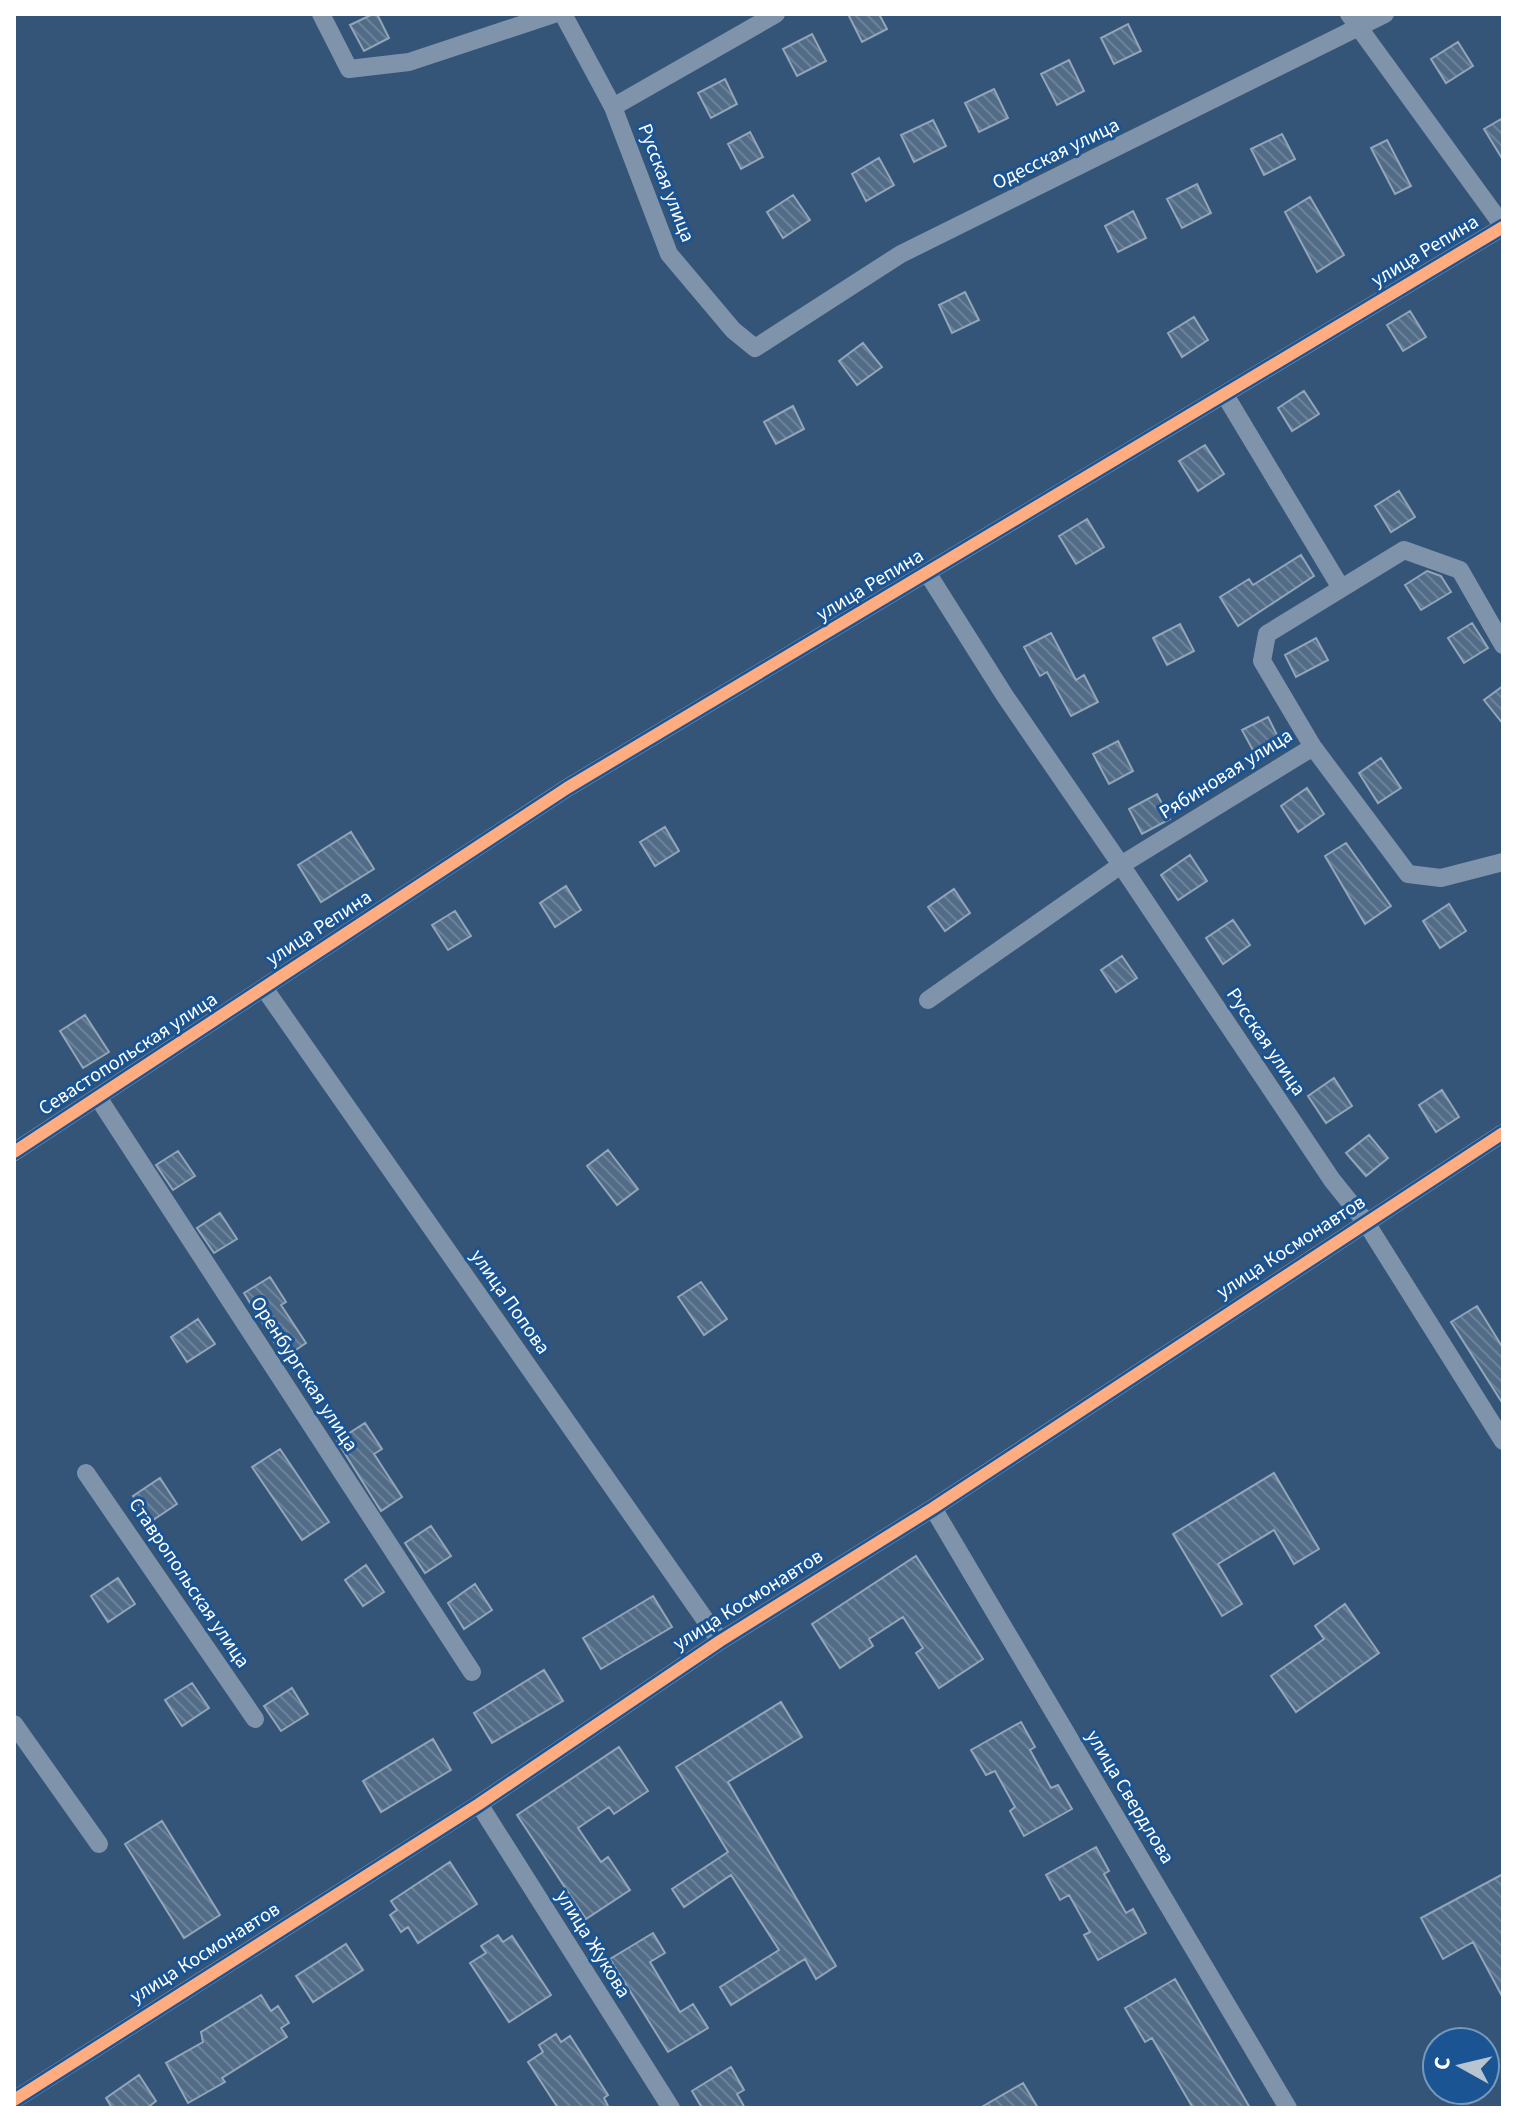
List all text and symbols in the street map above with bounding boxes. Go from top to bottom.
street label: Одесская улица [988,111,1124,197]
street label: Русская улица [631,120,701,246]
street label: улица Репина [1366,208,1484,294]
street label: улица Репина [811,542,929,628]
street label: Рябиновая улица [1154,722,1298,826]
street label: улица Репина [261,883,377,973]
street label: Русская улица [1219,982,1313,1102]
street label: Севастопольская улица [33,986,223,1122]
street label: улица Космонавтов [1211,1188,1371,1306]
street label: улица Попова [463,1244,557,1360]
street label: Оренбургская улица [243,1291,365,1457]
street label: Ставропольская улица [122,1492,256,1674]
street label: улица Космонавтов [668,1542,828,1658]
street label: улица Свердлова [1079,1725,1181,1869]
street label: улица Жукова [549,1885,637,2003]
street label: улица Космонавтов [125,1895,285,2011]
north arrow [1421,2026,1501,2106]
text: С [1425,2055,1459,2072]

